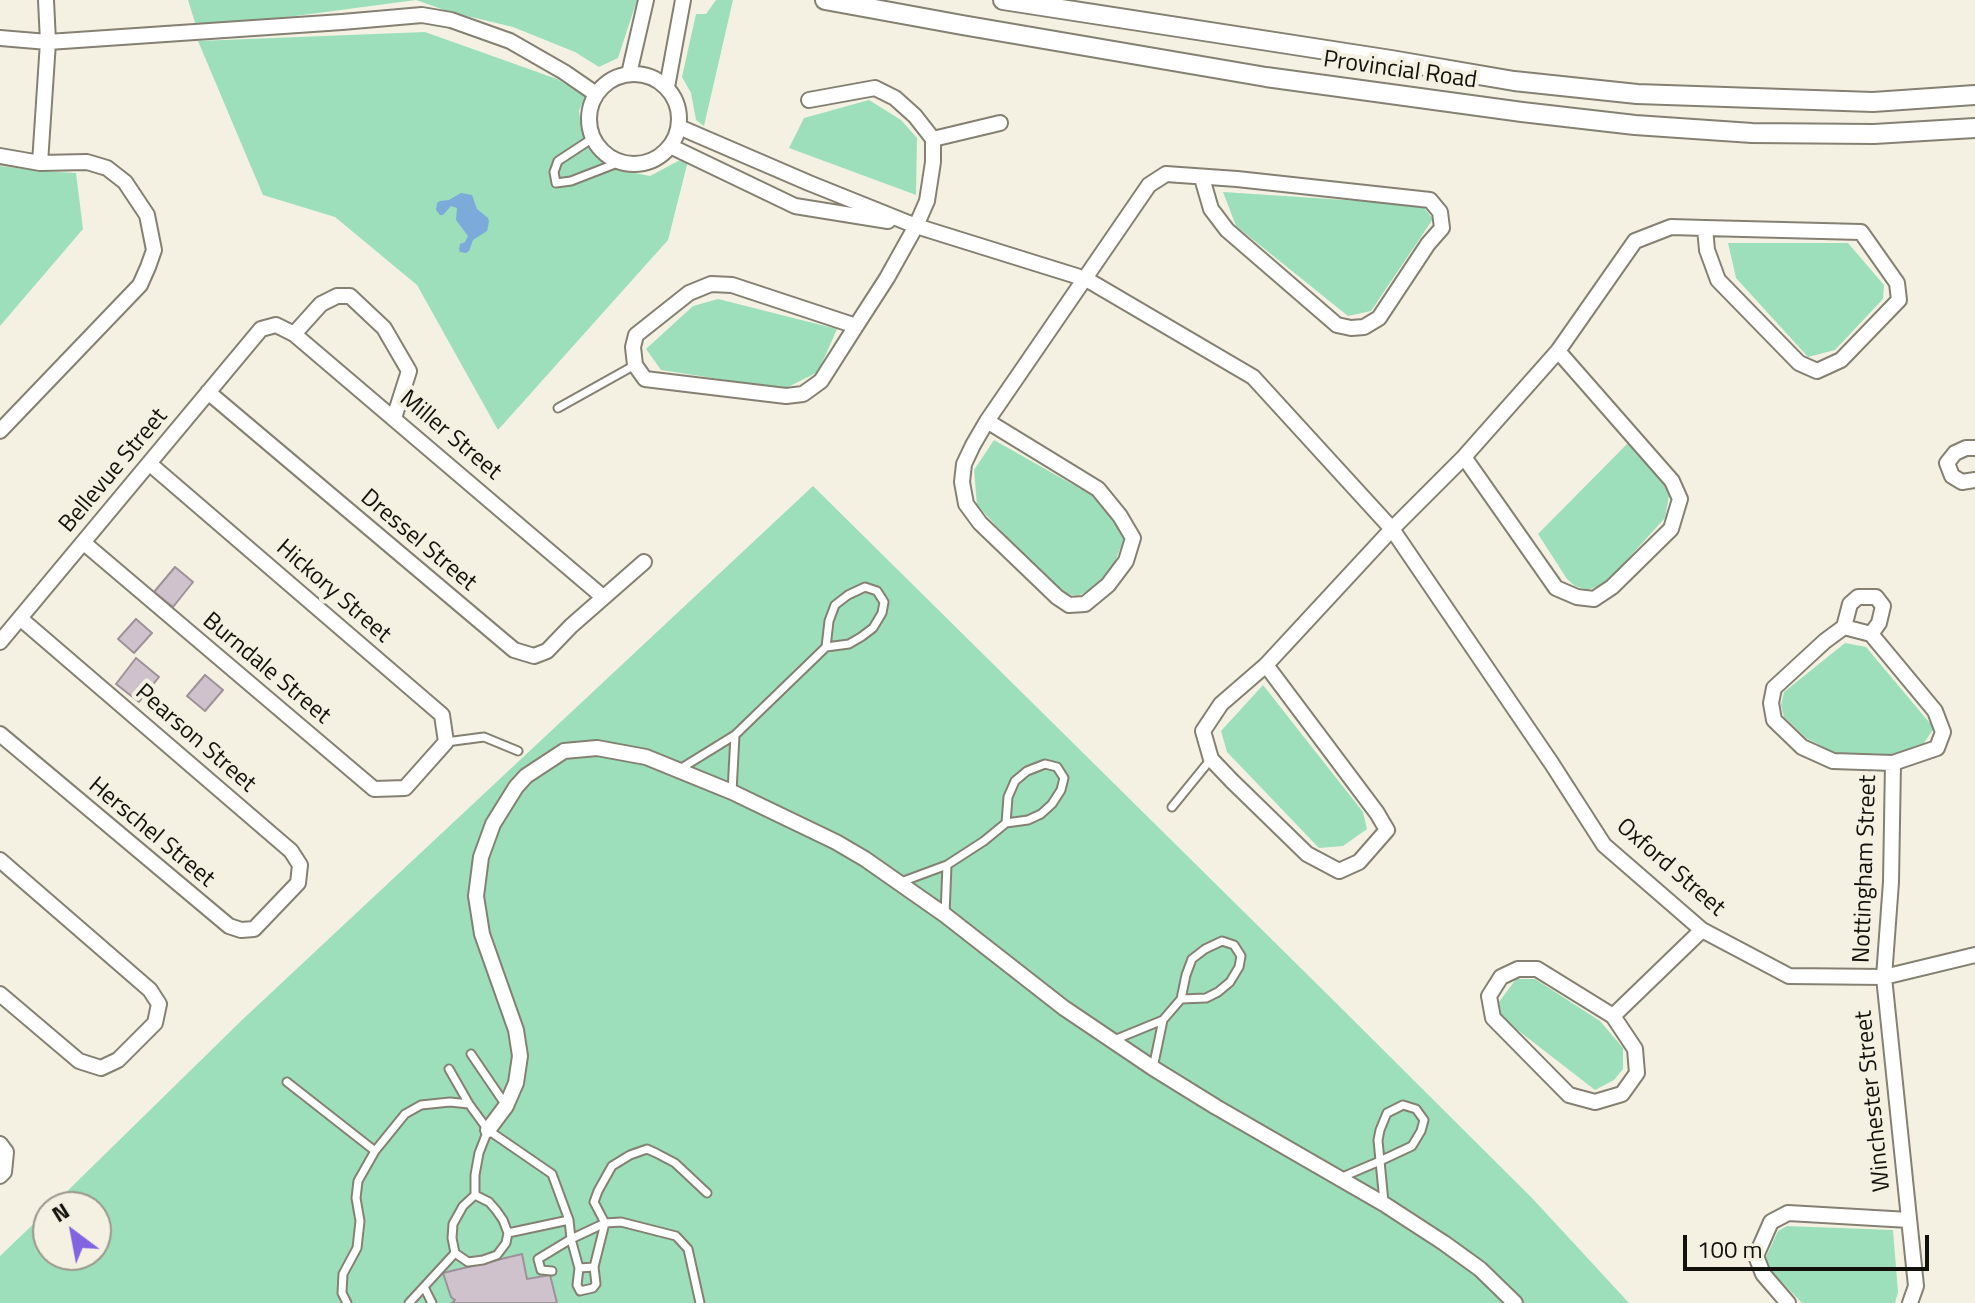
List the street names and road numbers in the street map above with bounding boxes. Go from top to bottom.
street label: Provincial Road [1321,46,1479,96]
street label: Miller Street [393,385,507,487]
street label: Bellevue Street [54,403,174,539]
street label: Dressel Street [354,484,482,598]
street label: Hickory Street [270,534,396,650]
street label: Burndale Street [196,607,336,731]
street label: Pearson Street [129,679,261,799]
street label: Herschel Street [82,772,220,894]
street label: Nottingham Street [1848,774,1884,964]
street label: Oxford Street [1610,813,1730,923]
street label: Winchester Street [1850,1009,1898,1193]

